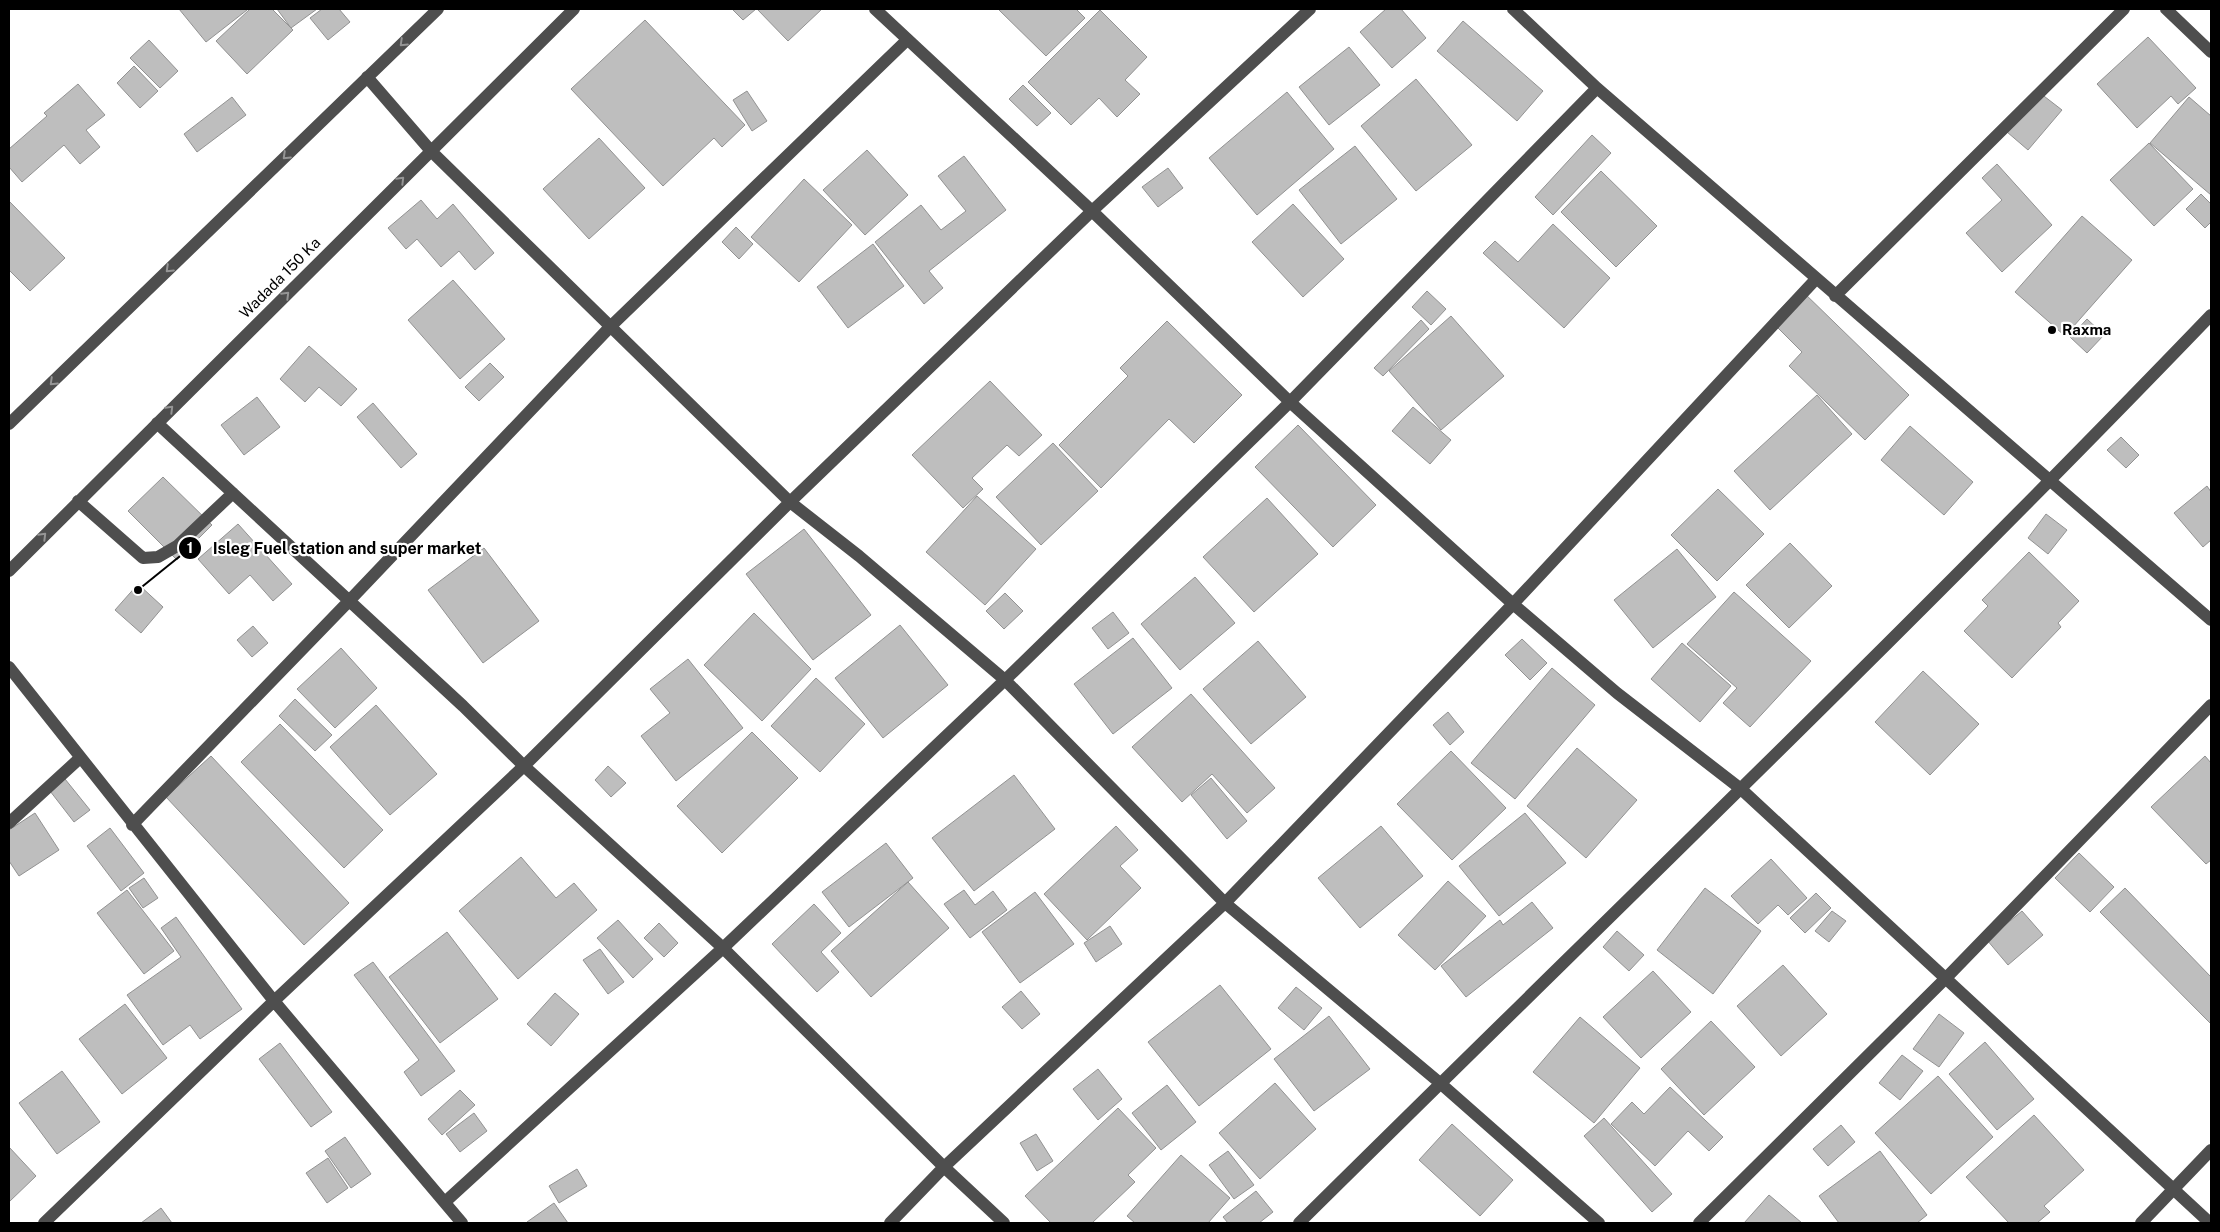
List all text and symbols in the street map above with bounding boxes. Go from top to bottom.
one-way arrow [400,37,409,46]
one-way arrow [283,150,292,159]
one-way arrow [395,177,404,186]
street label: Wadada 150 Ka [236,234,323,321]
one-way arrow [166,263,175,272]
one-way arrow [280,292,289,301]
place label: Raxma [2062,321,2111,338]
marker: Raxma [2046,324,2058,336]
one-way arrow [49,376,58,385]
one-way arrow [165,406,174,415]
one-way arrow [37,533,46,542]
callout: Isleg Fuel station and super market [177,533,491,564]
text: 1 [187,539,193,556]
text: Isleg Fuel station and super market [213,539,482,558]

